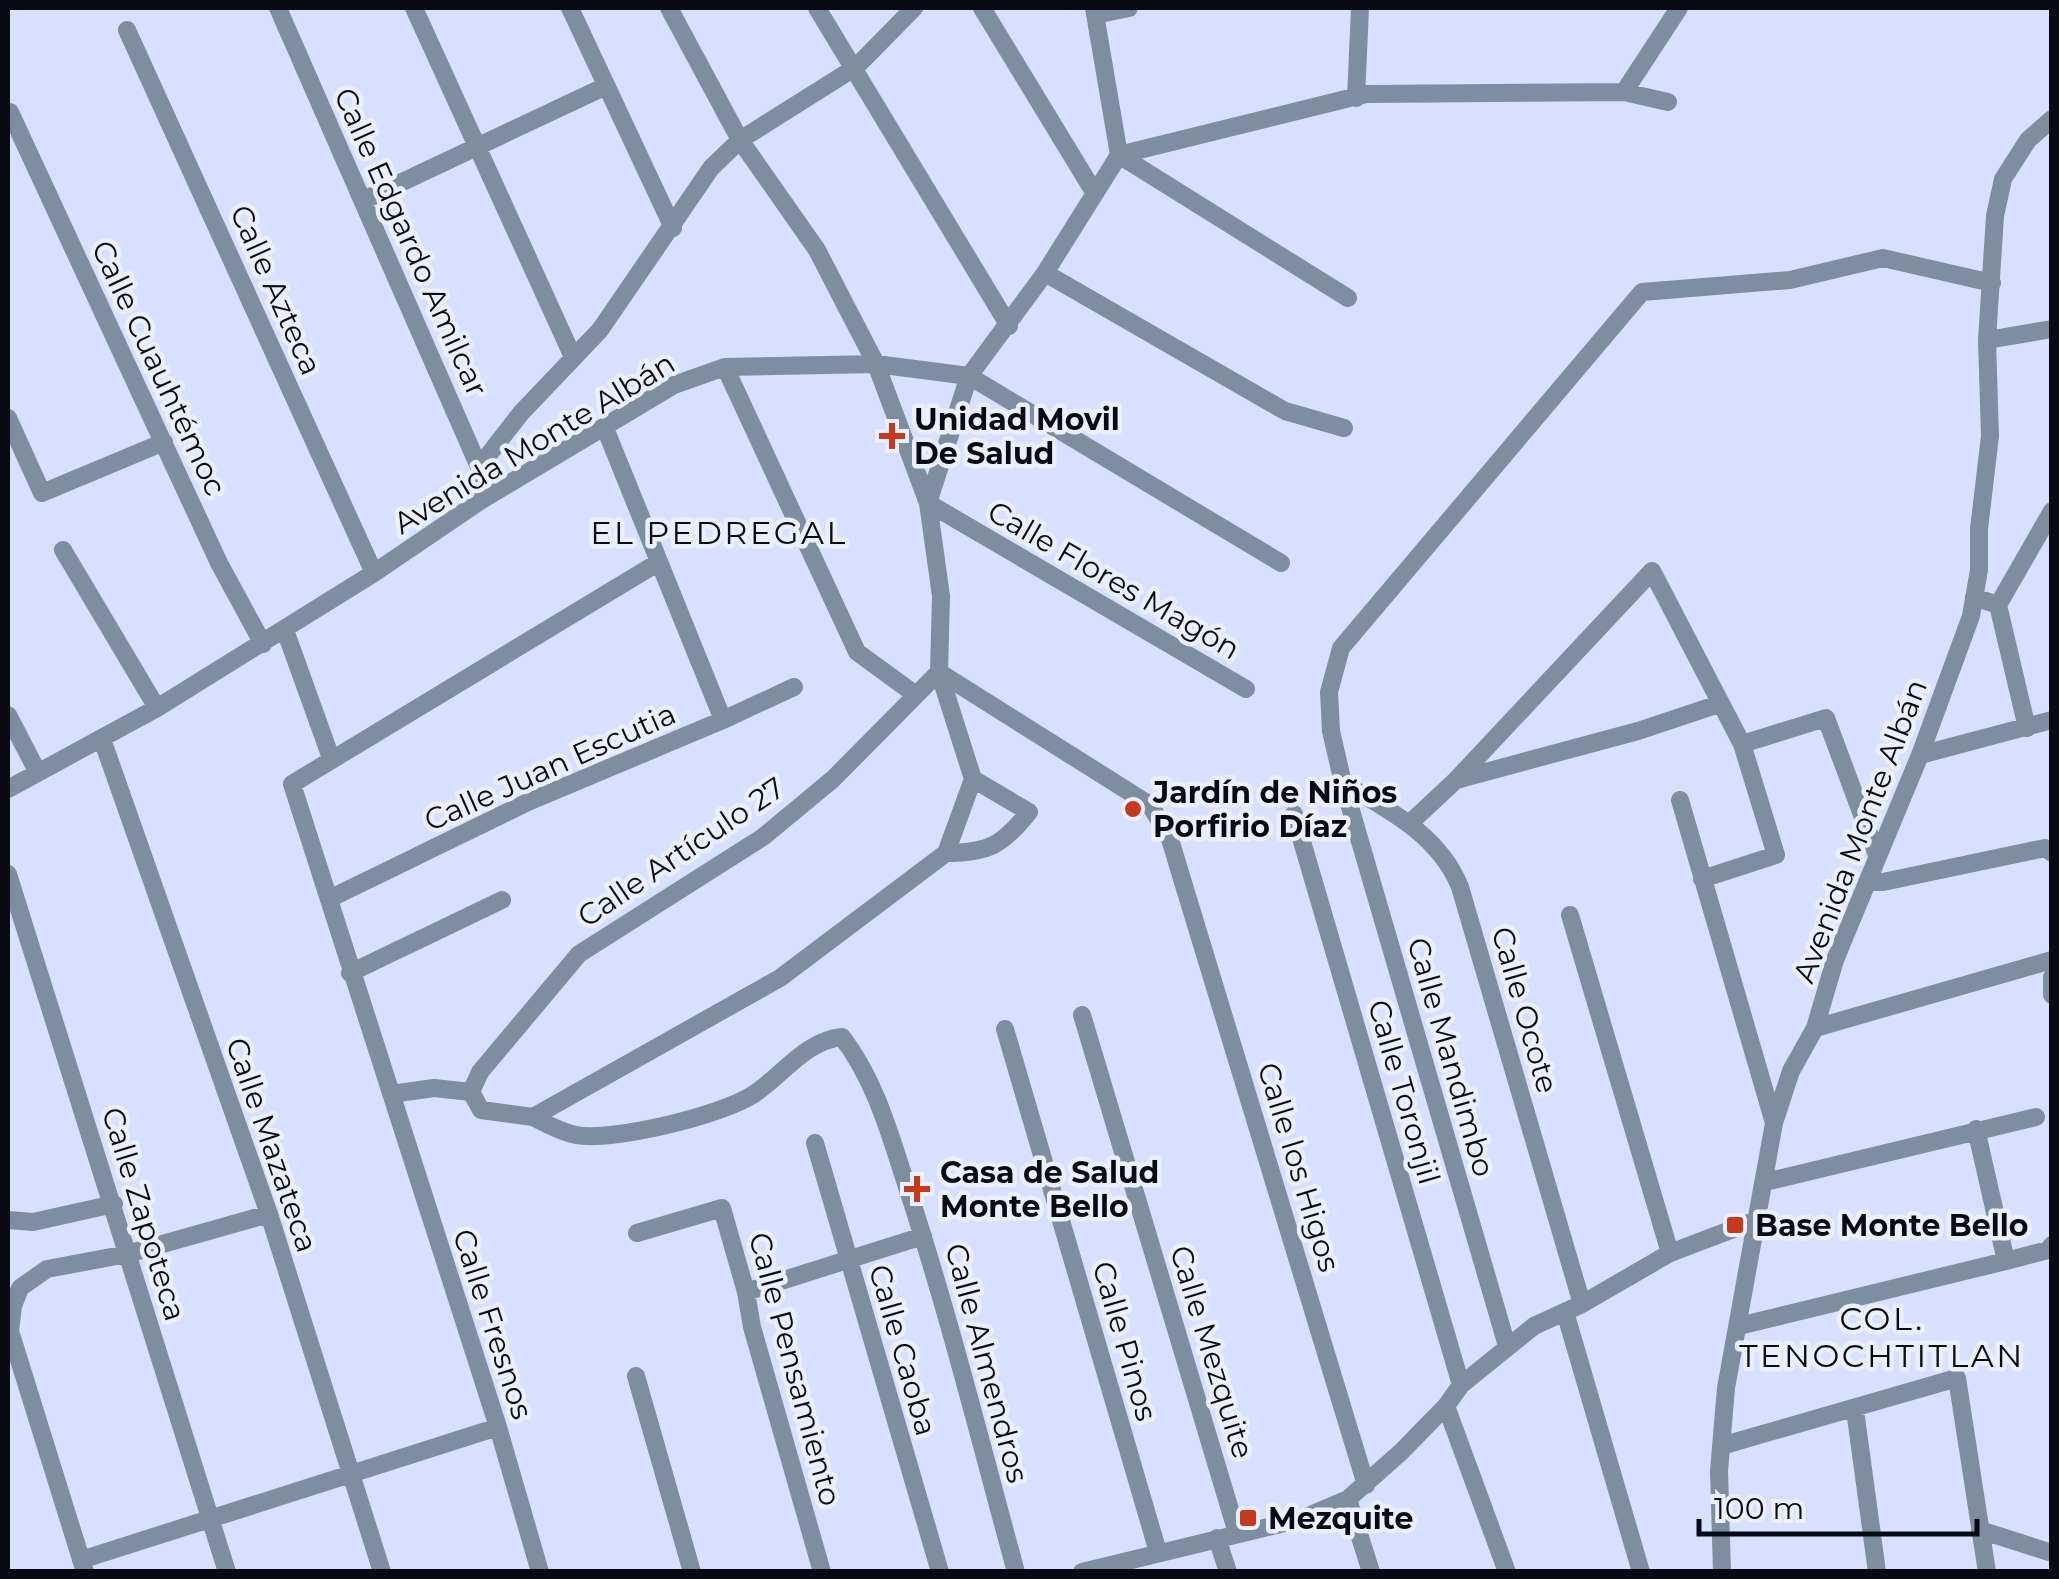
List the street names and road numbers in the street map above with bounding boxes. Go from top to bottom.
street label: Calle Edgardo Amilcar [326,82,496,402]
street label: Calle Azteca [222,199,330,381]
street label: Calle Cuauhtémoc [84,235,234,501]
street label: Avenida Monte Albán [386,344,682,542]
street label: Calle Flores Magón [981,493,1247,667]
street label: Avenida Monte Albán [1785,674,1935,988]
street label: Calle Juan Escutia [419,695,681,839]
street label: Calle Artículo 27 [571,769,791,935]
street label: Calle Ocote [1484,923,1566,1097]
street label: Calle Mandimbo [1399,933,1503,1181]
street label: Calle Toronjil [1360,995,1448,1189]
street label: Calle Mazateca [218,1033,326,1257]
street label: Calle los Higos [1250,1058,1348,1276]
street label: Calle Zapoteca [94,1103,194,1325]
street label: Calle Fresnos [445,1224,541,1424]
street label: Calle Pensamiento [741,1228,849,1510]
street label: Calle Almendros [937,1239,1037,1487]
street label: Calle Mezquite [1162,1241,1262,1463]
street label: Calle Pinos [1085,1257,1165,1425]
street label: Calle Caoba [861,1260,945,1440]

